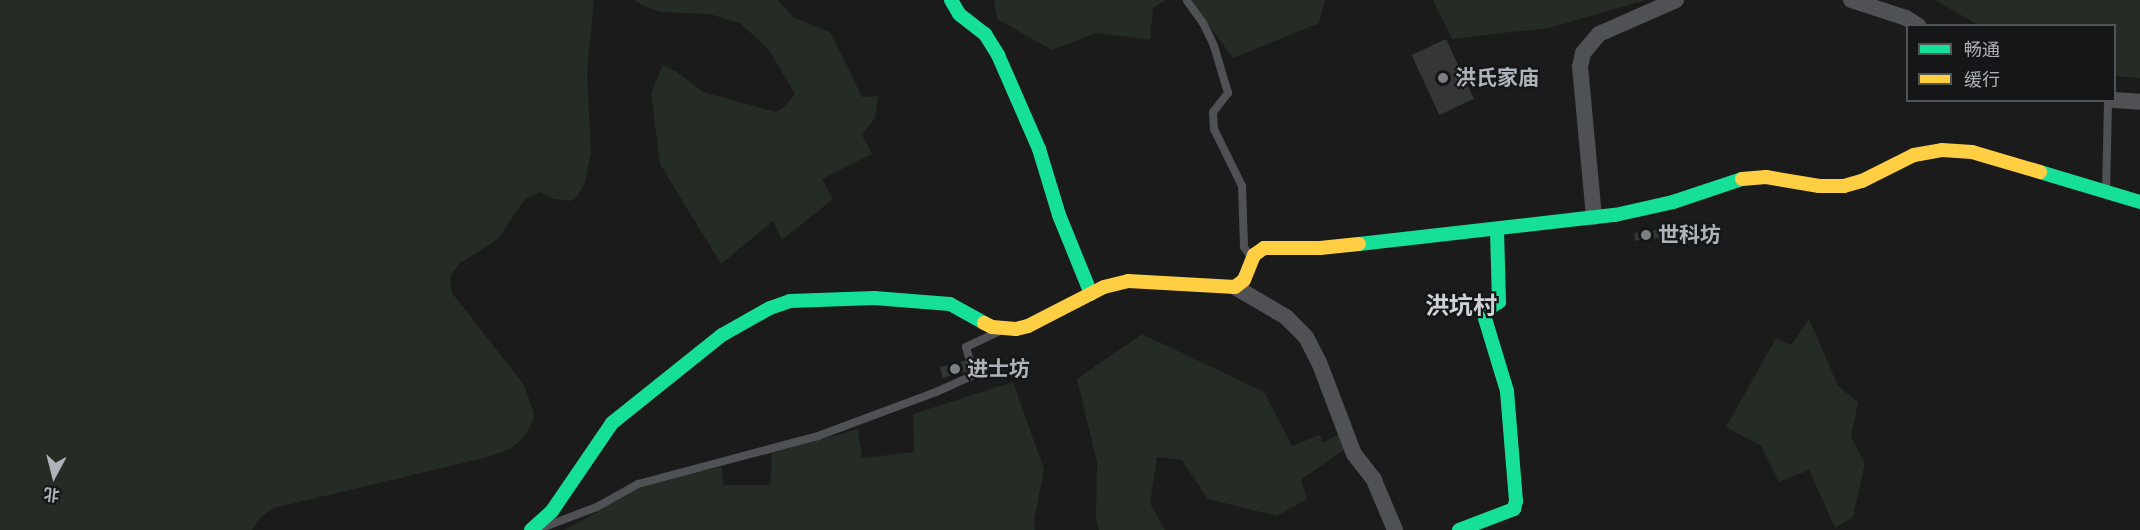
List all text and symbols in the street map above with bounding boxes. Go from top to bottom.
legend [1906,24,2116,102]
text: 畅通 [1964,37,2000,63]
place label: 洪氏家庙 [1455,65,1539,91]
text: 缓行 [1964,67,2000,93]
marker: 洪氏家庙 [1436,71,1450,85]
place label: 世科坊 [1658,222,1721,248]
marker: 世科坊 [1639,228,1653,242]
district label: 洪坑村 [1425,292,1497,320]
place label: 进士坊 [967,356,1030,382]
marker: 进士坊 [948,362,962,376]
north arrow [24,446,84,506]
text: 北 [42,482,61,507]

